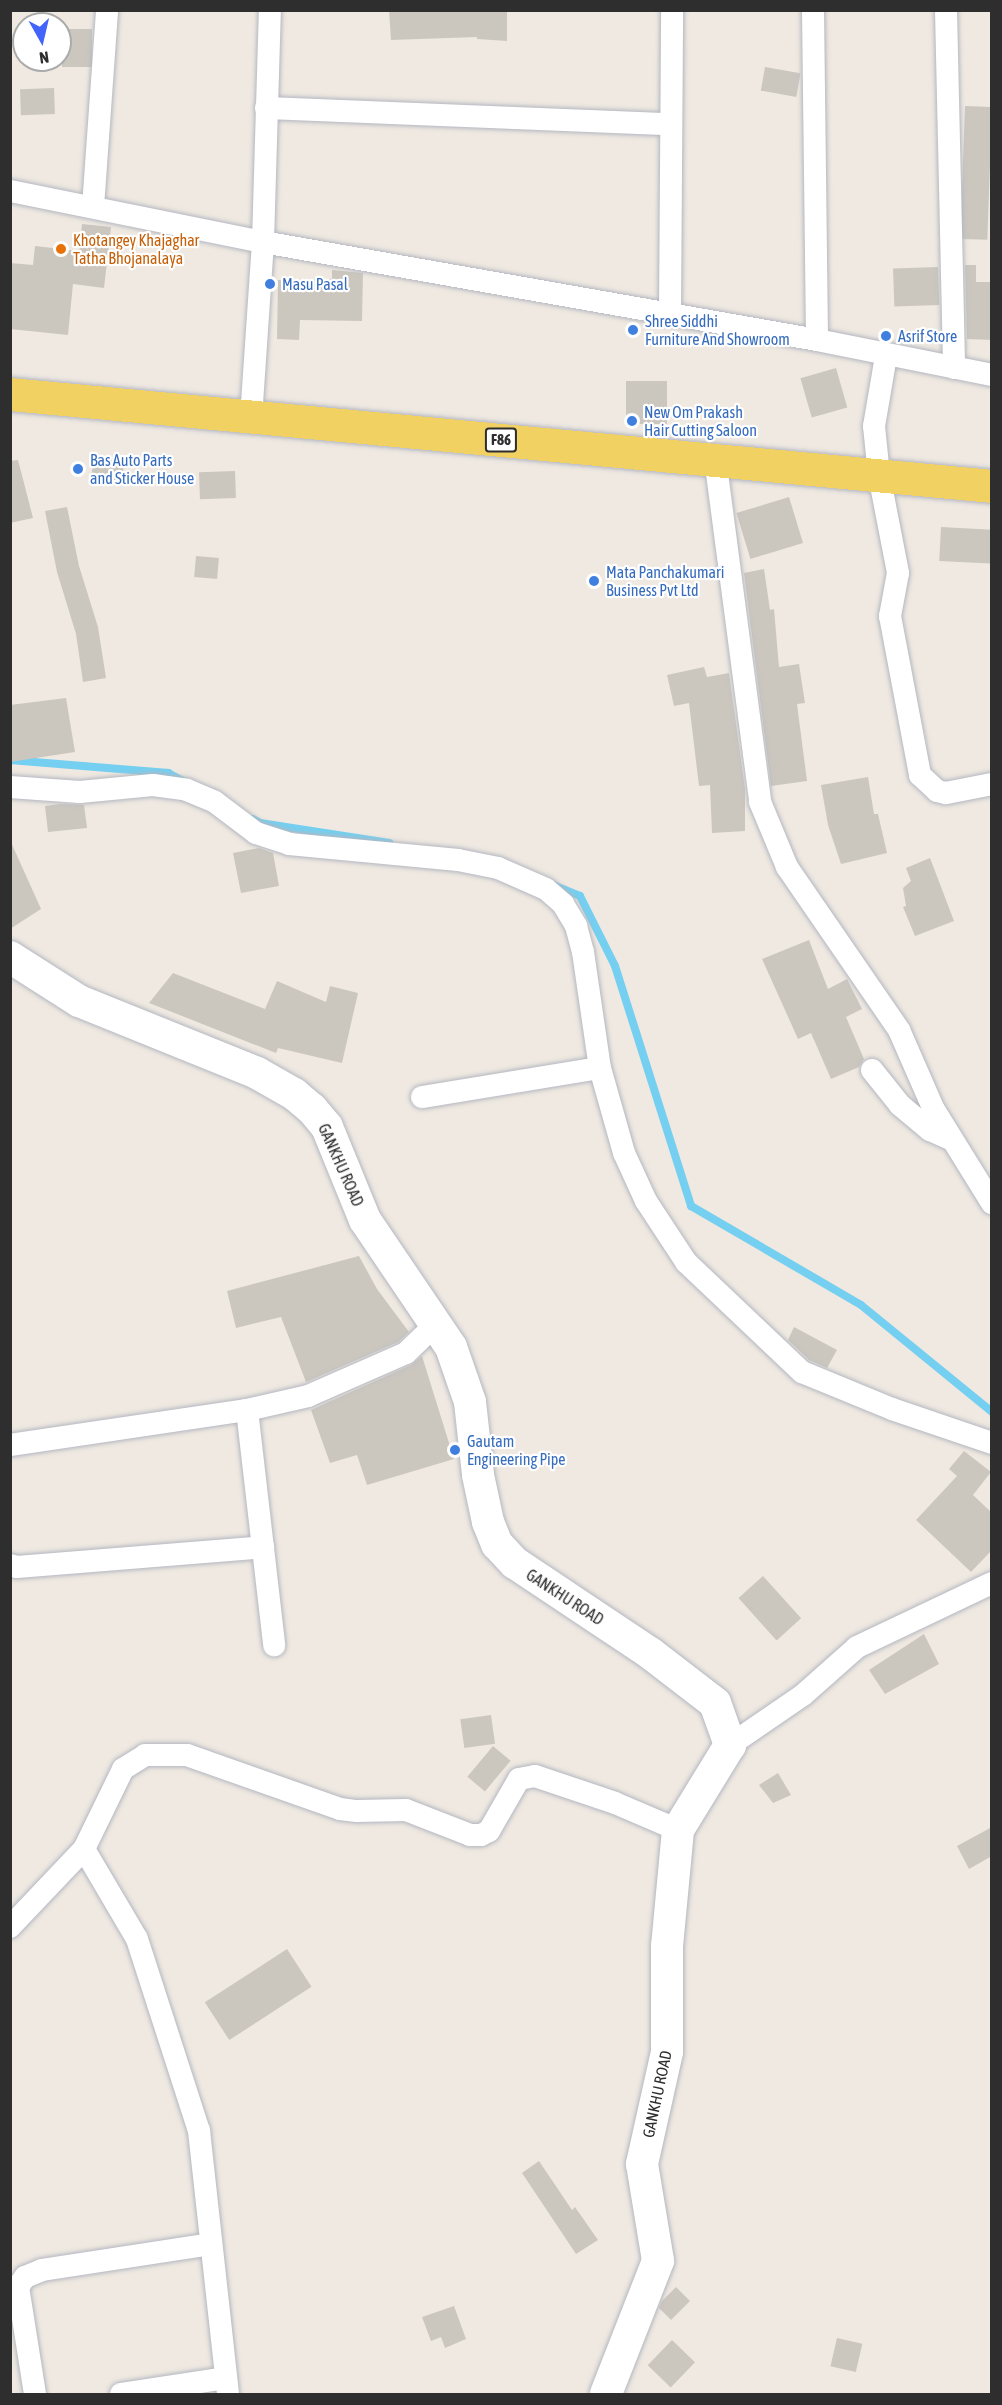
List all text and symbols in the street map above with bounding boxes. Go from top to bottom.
north arrow [12,12,72,72]
text: N [38,48,50,67]
place label: Khotangey Khajaghar Tatha Bhojanalaya [73,230,199,268]
marker: Khotangey Khajaghar Tatha Bhojanalaya [54,242,68,256]
place label: Masu Pasal [282,274,348,294]
marker: Masu Pasal [263,277,277,291]
place label: Shree Siddhi Furniture And Showroom [645,311,790,349]
marker: Shree Siddhi Furniture And Showroom [626,323,640,337]
place label: Asrif Store [898,326,957,346]
marker: Asrif Store [879,329,893,343]
place label: New Om Prakash Hair Cutting Saloon [644,402,757,440]
marker: New Om Prakash Hair Cutting Saloon [625,414,639,428]
road number: F86 [484,428,518,452]
place label: Bas Auto Parts and Sticker House [90,450,194,488]
marker: Bas Auto Parts and Sticker House [71,462,85,476]
place label: Mata Panchakumari Business Pvt Ltd [606,562,724,600]
marker: Mata Panchakumari Business Pvt Ltd [587,574,601,588]
street label: GANKHU ROAD [314,1121,368,1209]
place label: Gautam Engineering Pipe [467,1431,566,1469]
marker: Gautam Engineering Pipe [448,1443,462,1457]
street label: GANKHU ROAD [523,1565,607,1629]
street label: GANKHU ROAD [638,2049,676,2139]

